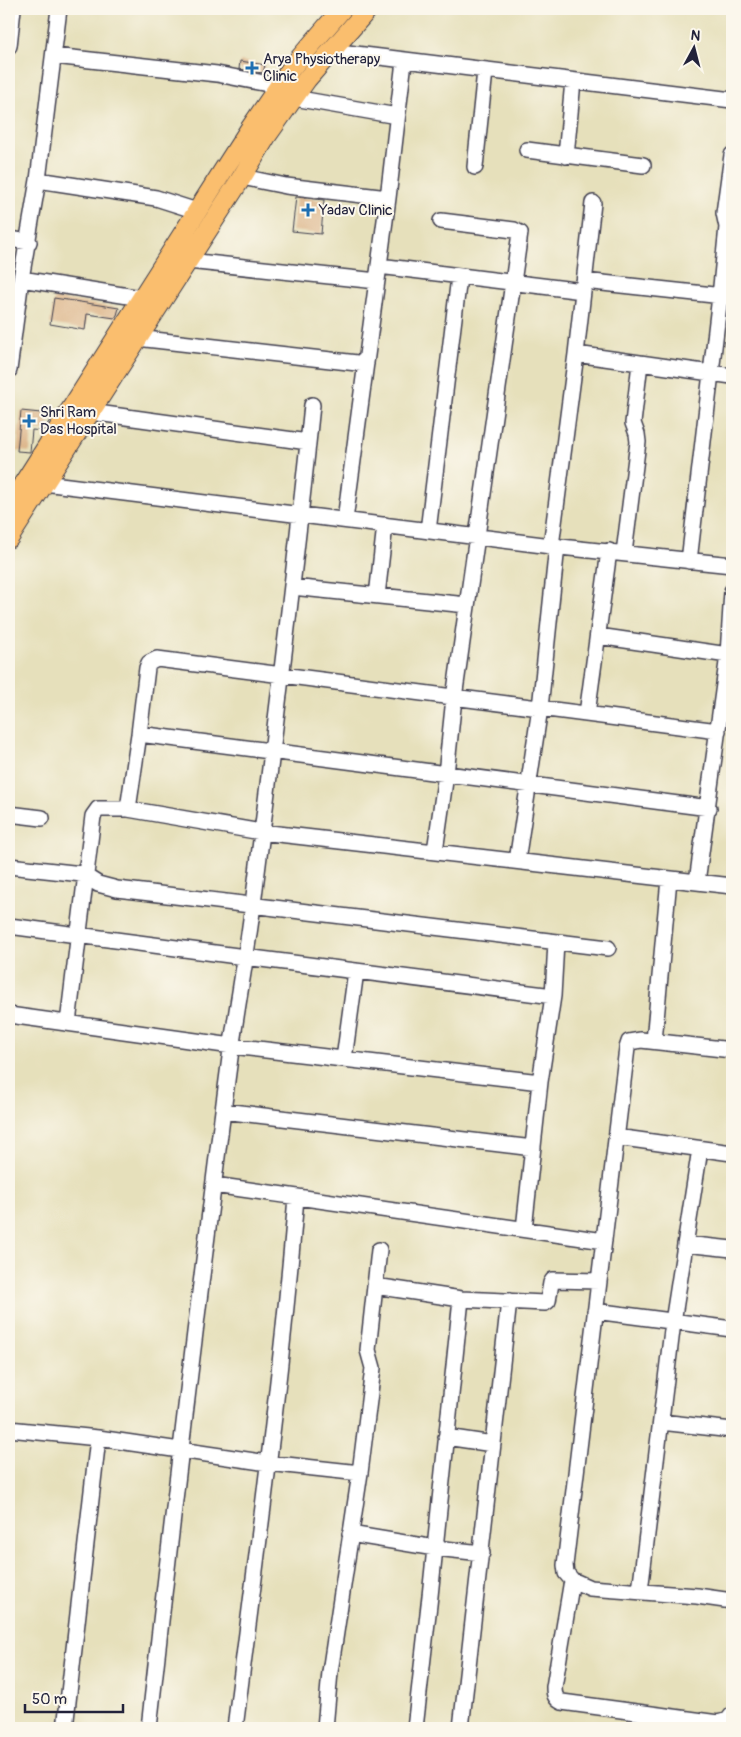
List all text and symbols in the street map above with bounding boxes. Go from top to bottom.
north arrow [668,22,718,72]
text: N [690,27,701,45]
place label: Arya Physiotherapy Clinic [263,50,381,86]
marker: Arya Physiotherapy Clinic [245,61,259,75]
place label: Yadav Clinic [318,201,393,220]
marker: Yadav Clinic [301,203,315,217]
place label: Shri Ram Das Hospital [40,403,117,439]
marker: Shri Ram Das Hospital [22,414,36,428]
scale bar [25,1682,122,1714]
text: 50 m [32,1690,67,1709]

